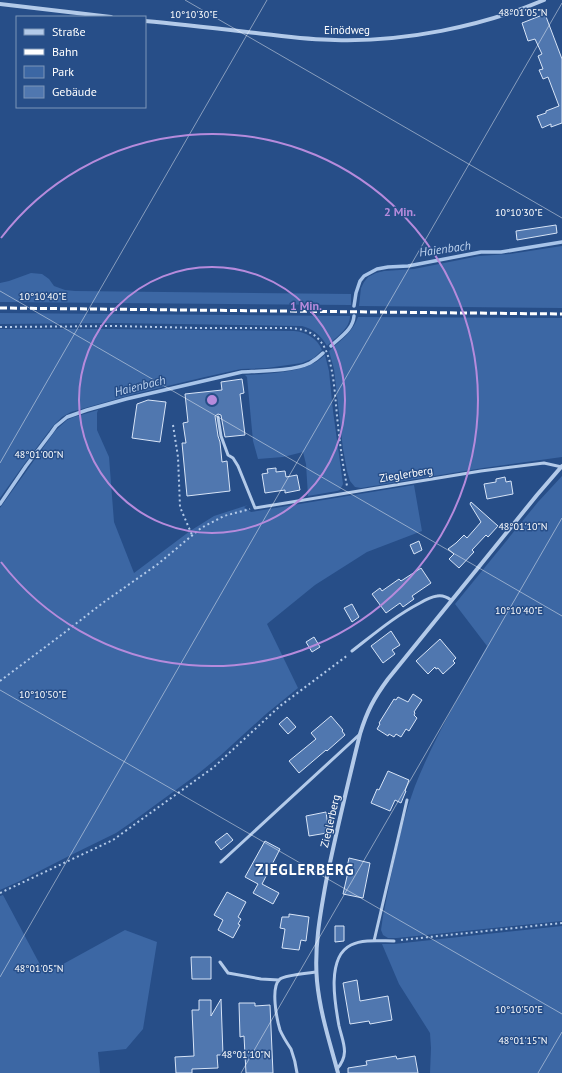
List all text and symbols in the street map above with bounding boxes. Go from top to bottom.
text: 48°01'05"N [498,6,548,19]
text: 10°10'30"E [170,8,218,21]
legend [16,16,146,108]
street label: Einödweg [324,23,370,37]
text: Straße [52,24,86,39]
text: Bahn [52,44,78,59]
text: Park [52,64,74,79]
text: Gebäude [52,84,97,99]
text: 2 Min. [384,204,416,219]
text: 10°10'30"E [495,206,543,219]
water label: Haienbach [418,237,472,260]
text: 10°10'40"E [19,290,67,303]
text: 1 Min. [290,298,322,313]
water label: Haienbach [113,372,167,399]
centre of rings [205,393,219,407]
text: 48°01'00"N [14,448,64,461]
street label: Zieglerberg [378,463,434,485]
text: 48°01'10"N [498,520,548,533]
text: 10°10'40"E [495,604,543,617]
text: 10°10'50"E [19,688,67,701]
street label: Zieglerberg [317,793,343,849]
district label: ZIEGLERBERG [255,860,355,879]
text: 48°01'05"N [14,962,64,975]
text: 10°10'50"E [495,1003,543,1016]
text: 48°01'15"N [498,1034,548,1047]
text: 48°01'10"N [221,1048,271,1061]

